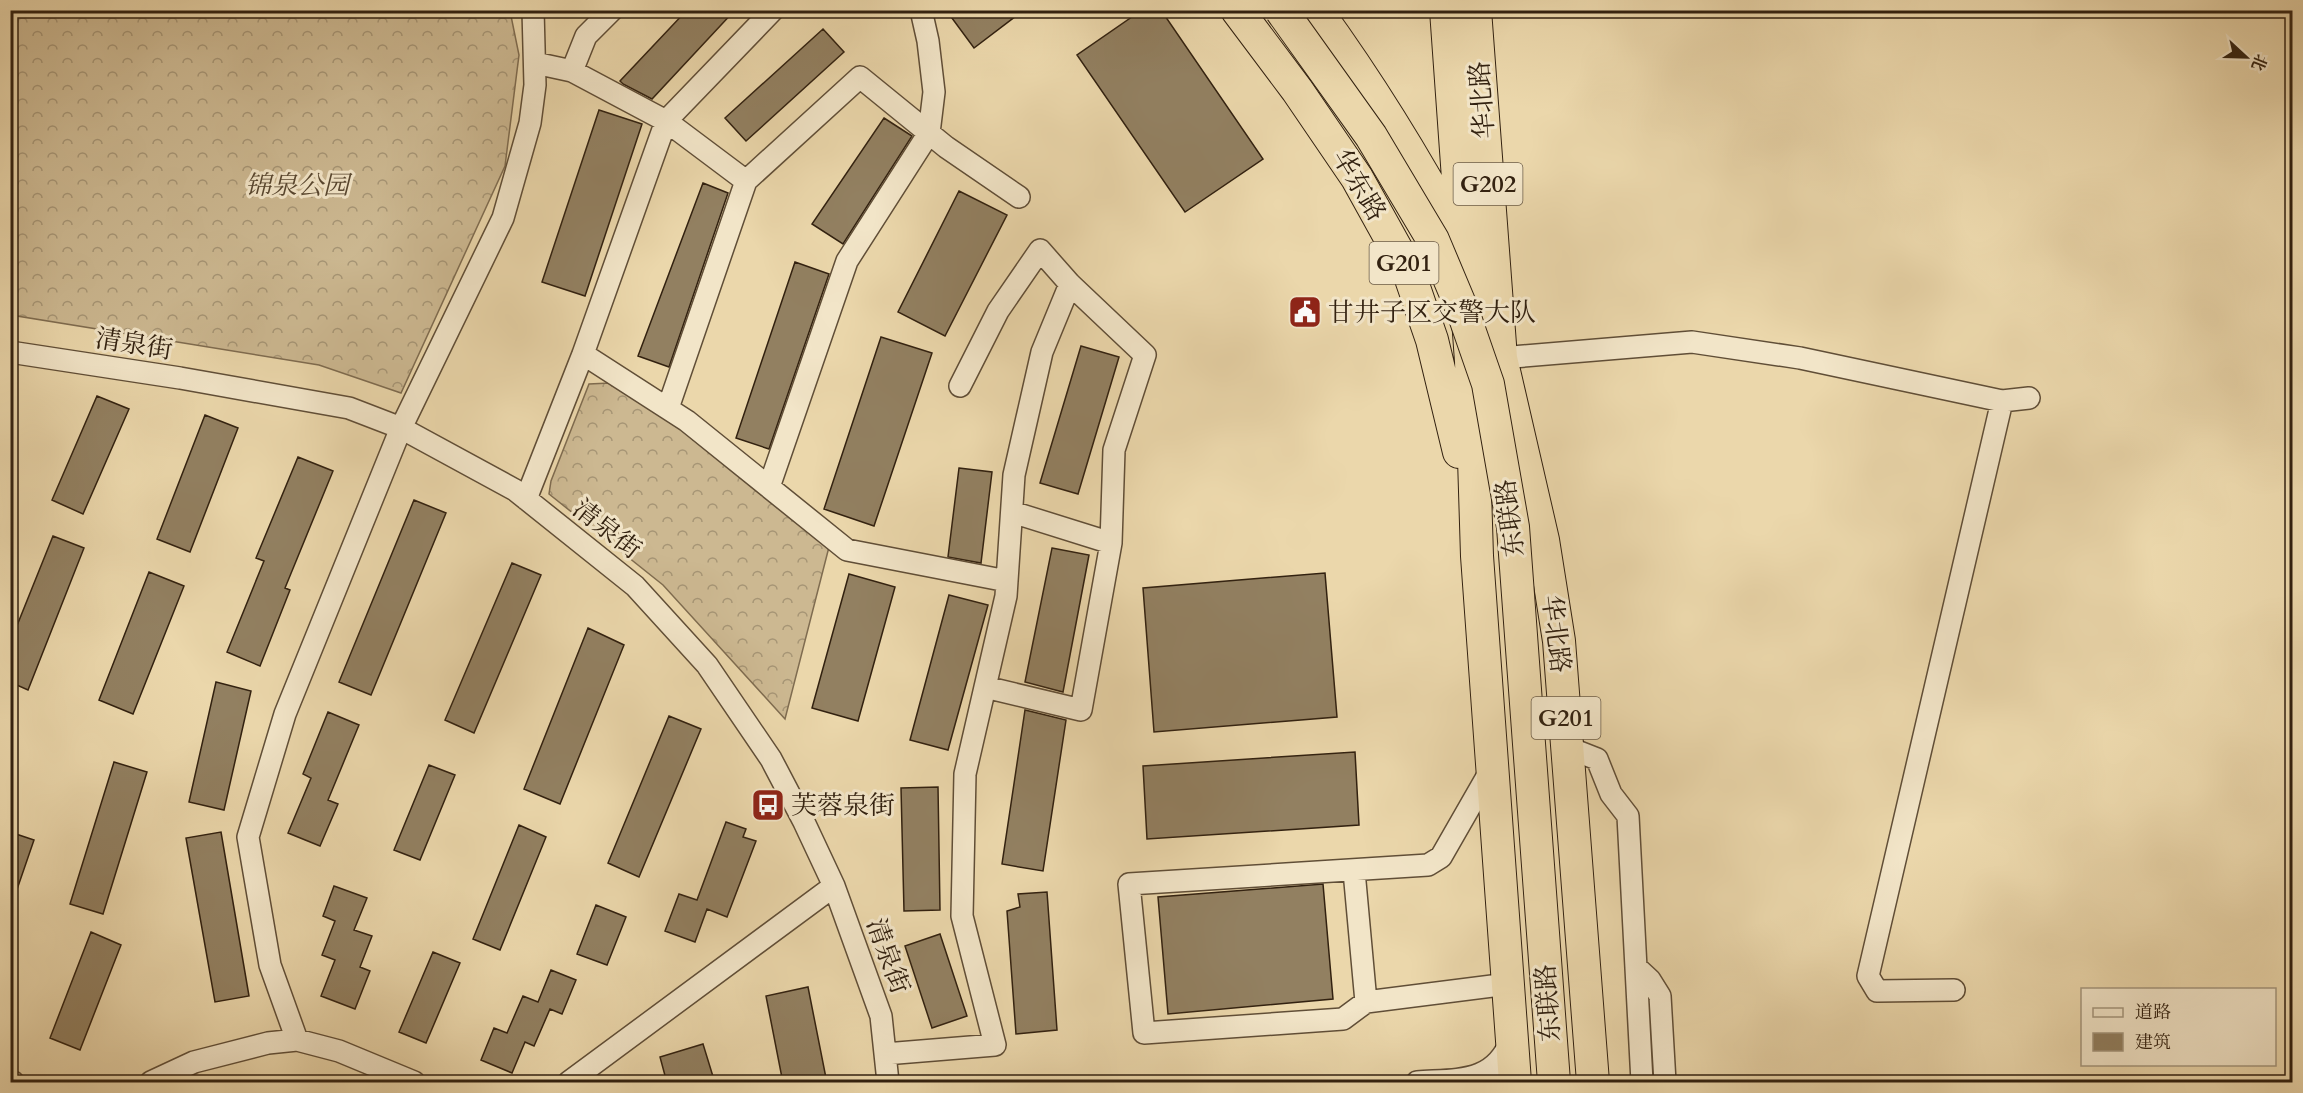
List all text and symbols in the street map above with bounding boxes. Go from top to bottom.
north arrow [2216,27,2276,87]
text: 北 [2246,51,2272,74]
street label: 华北路 [1462,60,1502,140]
street label: 华东路 [1324,143,1394,227]
road number: G202 [1454,163,1522,205]
park label: 锦泉公园 [245,168,353,203]
road number: G201 [1370,242,1438,284]
public building icon: 甘井子区交警大队 [1287,294,1323,330]
place label: 甘井子区交警大队 [1328,295,1536,330]
street label: 清泉街 [93,321,175,367]
street label: 东联路 [1488,477,1532,559]
street label: 清泉街 [565,491,649,567]
street label: 华北路 [1534,593,1578,675]
road number: G201 [1532,697,1600,739]
bus stop icon: 芙蓉泉街 [750,787,786,823]
place label: 芙蓉泉街 [791,788,895,823]
street label: 清泉街 [858,913,918,999]
street label: 东联路 [1528,963,1568,1043]
legend [2081,988,2276,1066]
text: 道路 [2135,1000,2171,1025]
text: 建筑 [2135,1030,2171,1055]

